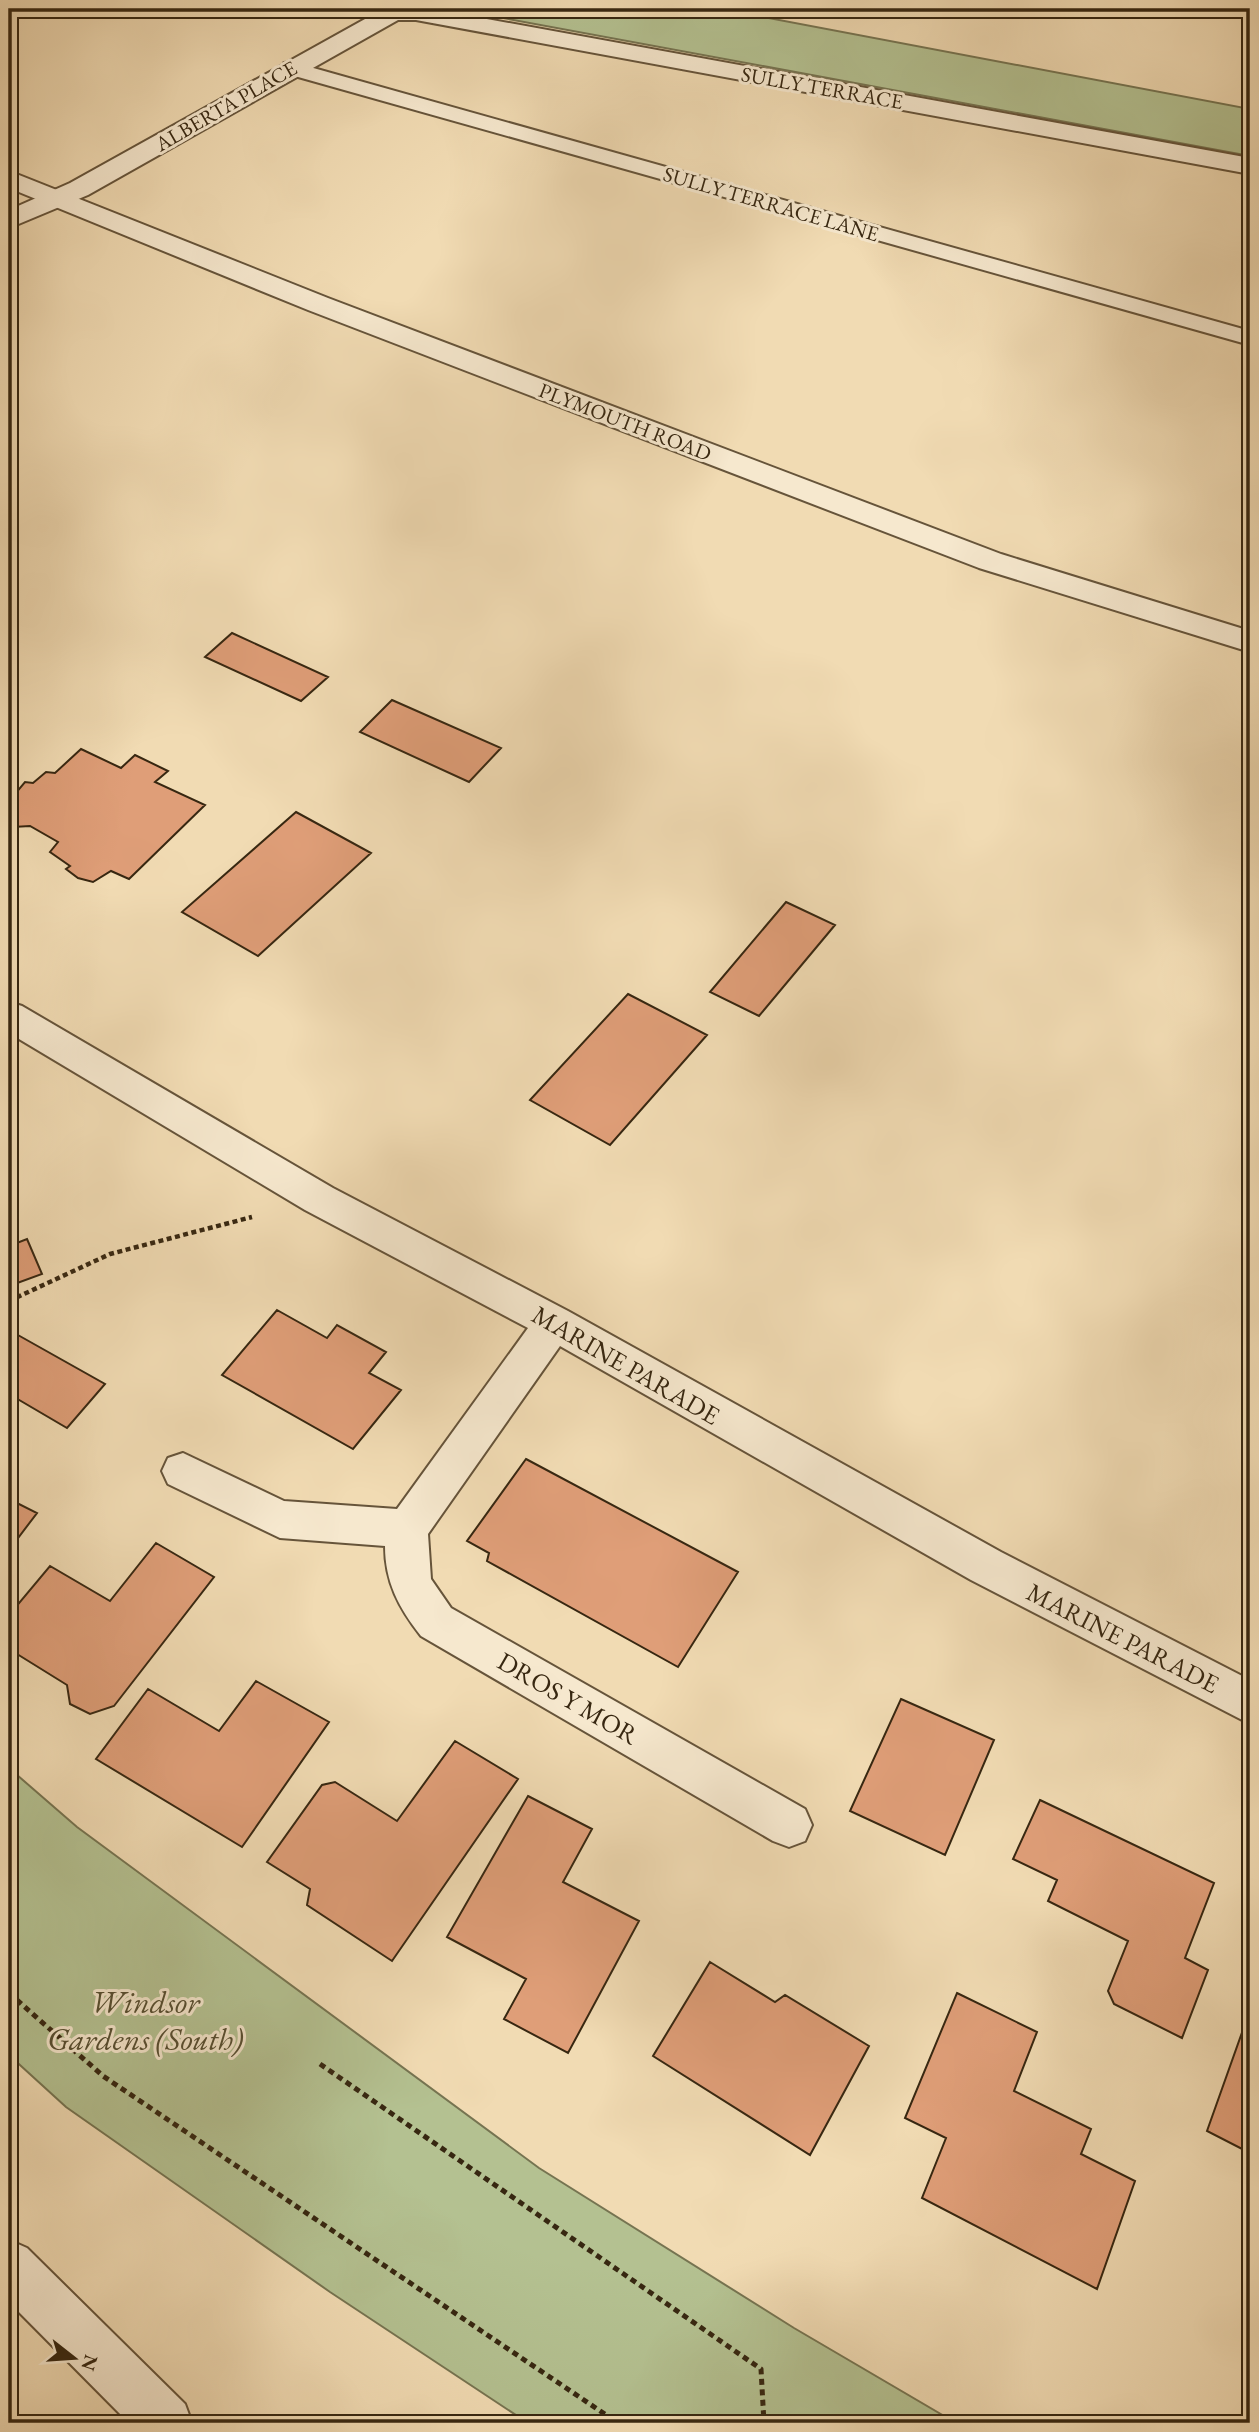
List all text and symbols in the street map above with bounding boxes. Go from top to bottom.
street label: ALBERTA PLACE [149,54,302,158]
street label: SULLY TERRACE [739,60,905,115]
street label: SULLY TERRACE LANE [660,160,882,247]
street label: PLYMOUTH ROAD [535,376,715,467]
street label: MARINE PARADE [526,1298,726,1433]
street label: MARINE PARADE [1021,1575,1225,1701]
street label: DROS Y MOR [491,1644,645,1752]
park label: Windsor Gardens (South) [47,1981,243,2060]
north arrow [38,2324,108,2394]
text: N [75,2352,104,2374]

